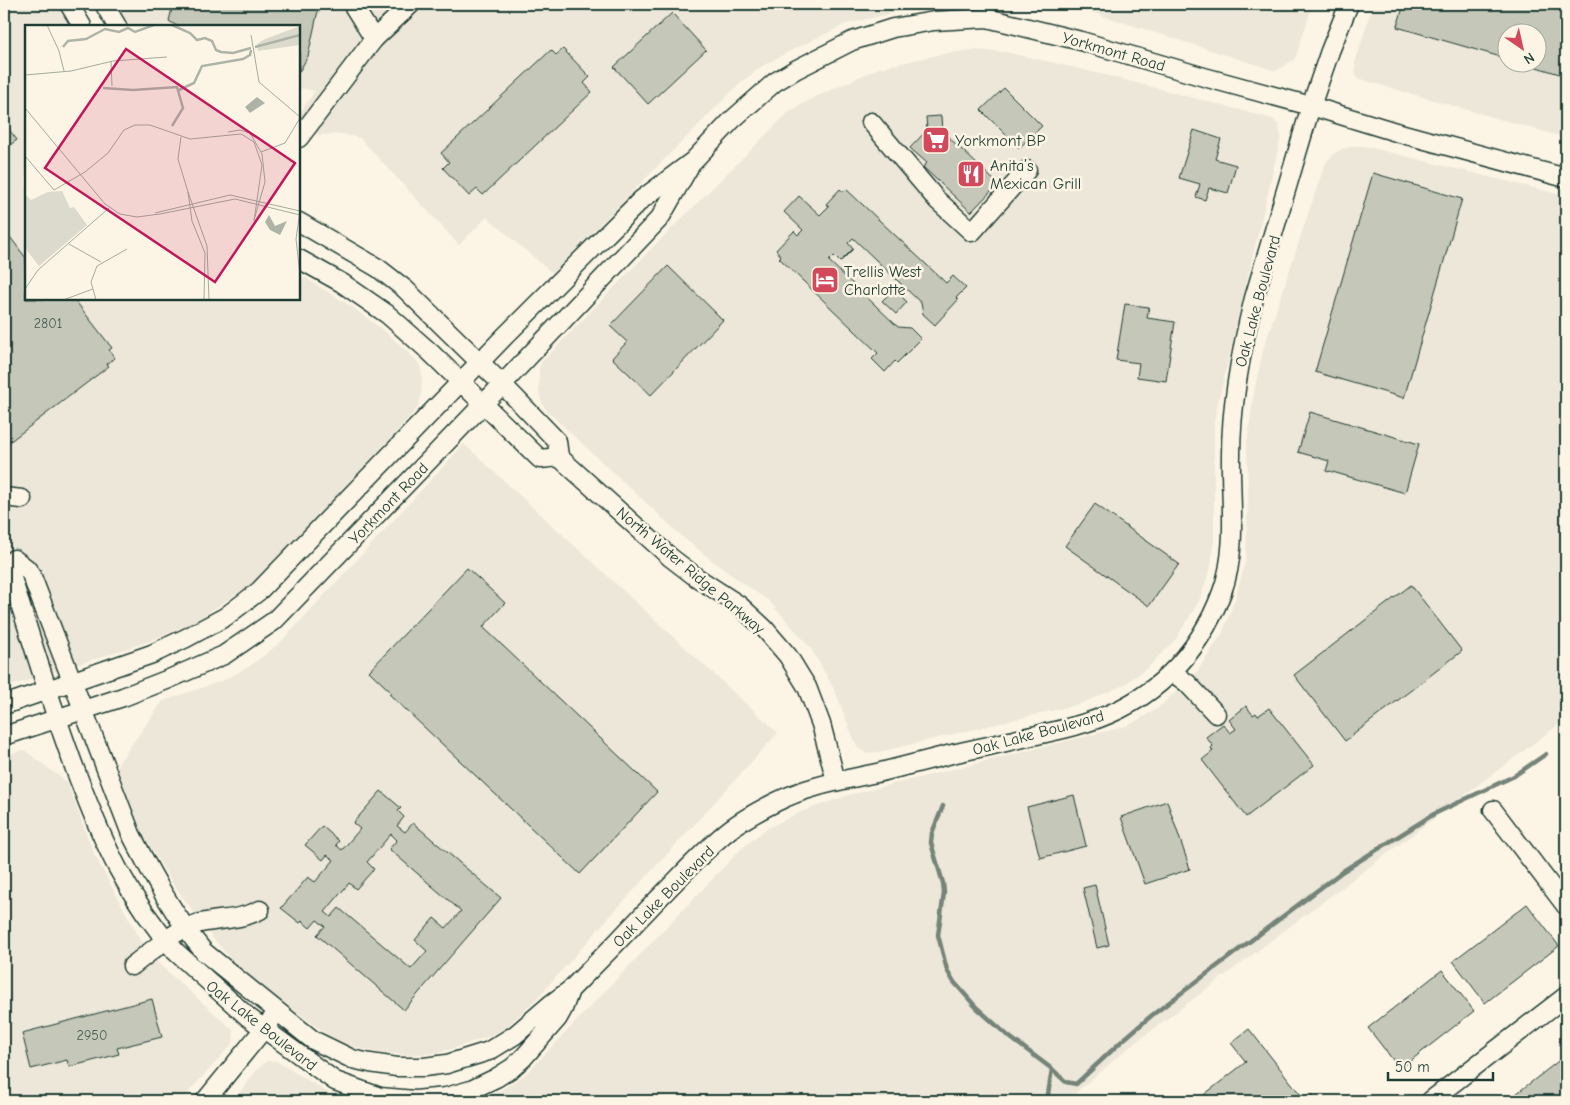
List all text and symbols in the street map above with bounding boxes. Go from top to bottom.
north arrow [1498,22,1548,72]
inset map [25,25,300,300]
street label: Yorkmont Road [1060,29,1167,75]
text: N [1520,49,1538,68]
supermarket icon: Yorkmont BP [921,125,951,155]
place label: Yorkmont BP [955,132,1045,150]
place label: Anita’s Mexican Grill [990,157,1081,193]
restaurant icon: Anita’s Mexican Grill [956,159,986,189]
street label: Oak Lake Boulevard [1232,234,1284,369]
place label: Trellis West Charlotte [844,263,922,299]
hotel icon: Trellis West Charlotte [810,265,840,295]
house number: 2801 [34,315,62,332]
street label: Yorkmont Road [345,459,432,548]
street label: North Water Ridge Parkway [613,504,769,638]
street label: Oak Lake Boulevard [971,707,1106,759]
street label: Oak Lake Boulevard [609,842,718,951]
street label: Oak Lake Boulevard [202,977,320,1075]
house number: 2950 [77,1027,107,1044]
scale bar [1388,1050,1492,1082]
text: 50 m [1395,1058,1430,1076]

